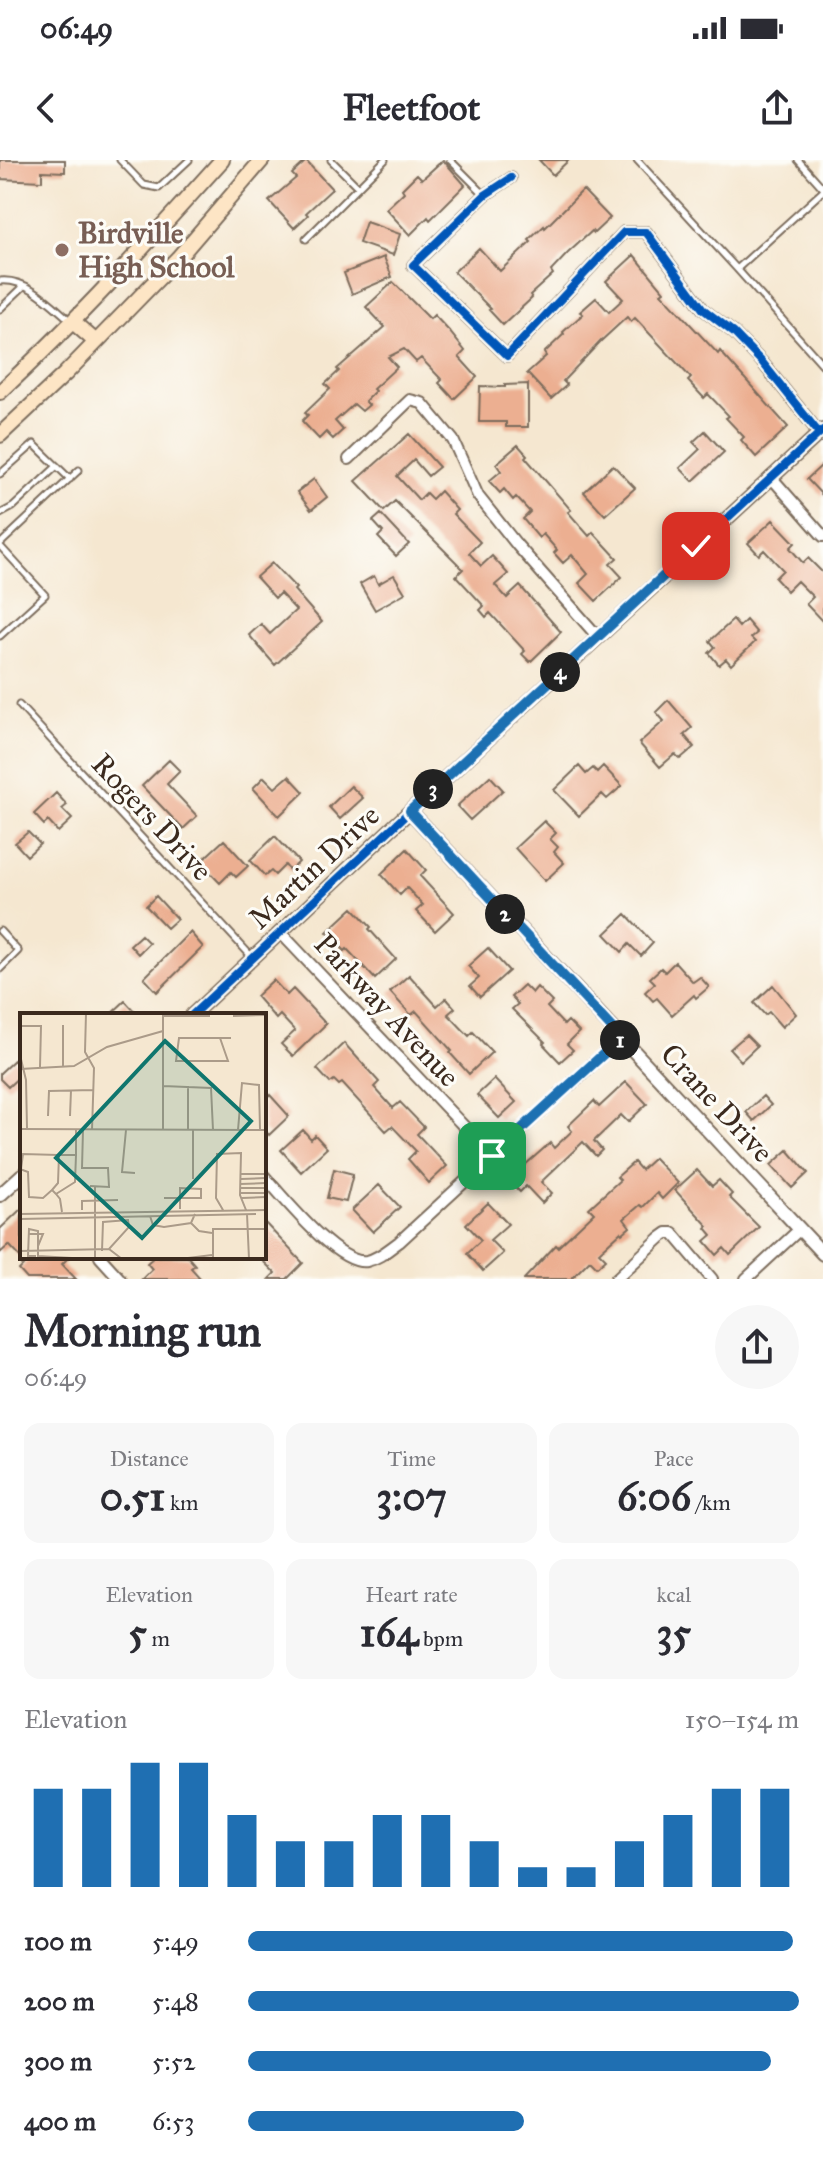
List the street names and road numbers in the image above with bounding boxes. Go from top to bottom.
street label: Rogers Drive [84,746,220,888]
street label: Martin Drive [241,797,387,937]
street label: Parkway Avenue [307,926,467,1094]
street label: Crane Drive [653,1036,781,1170]

